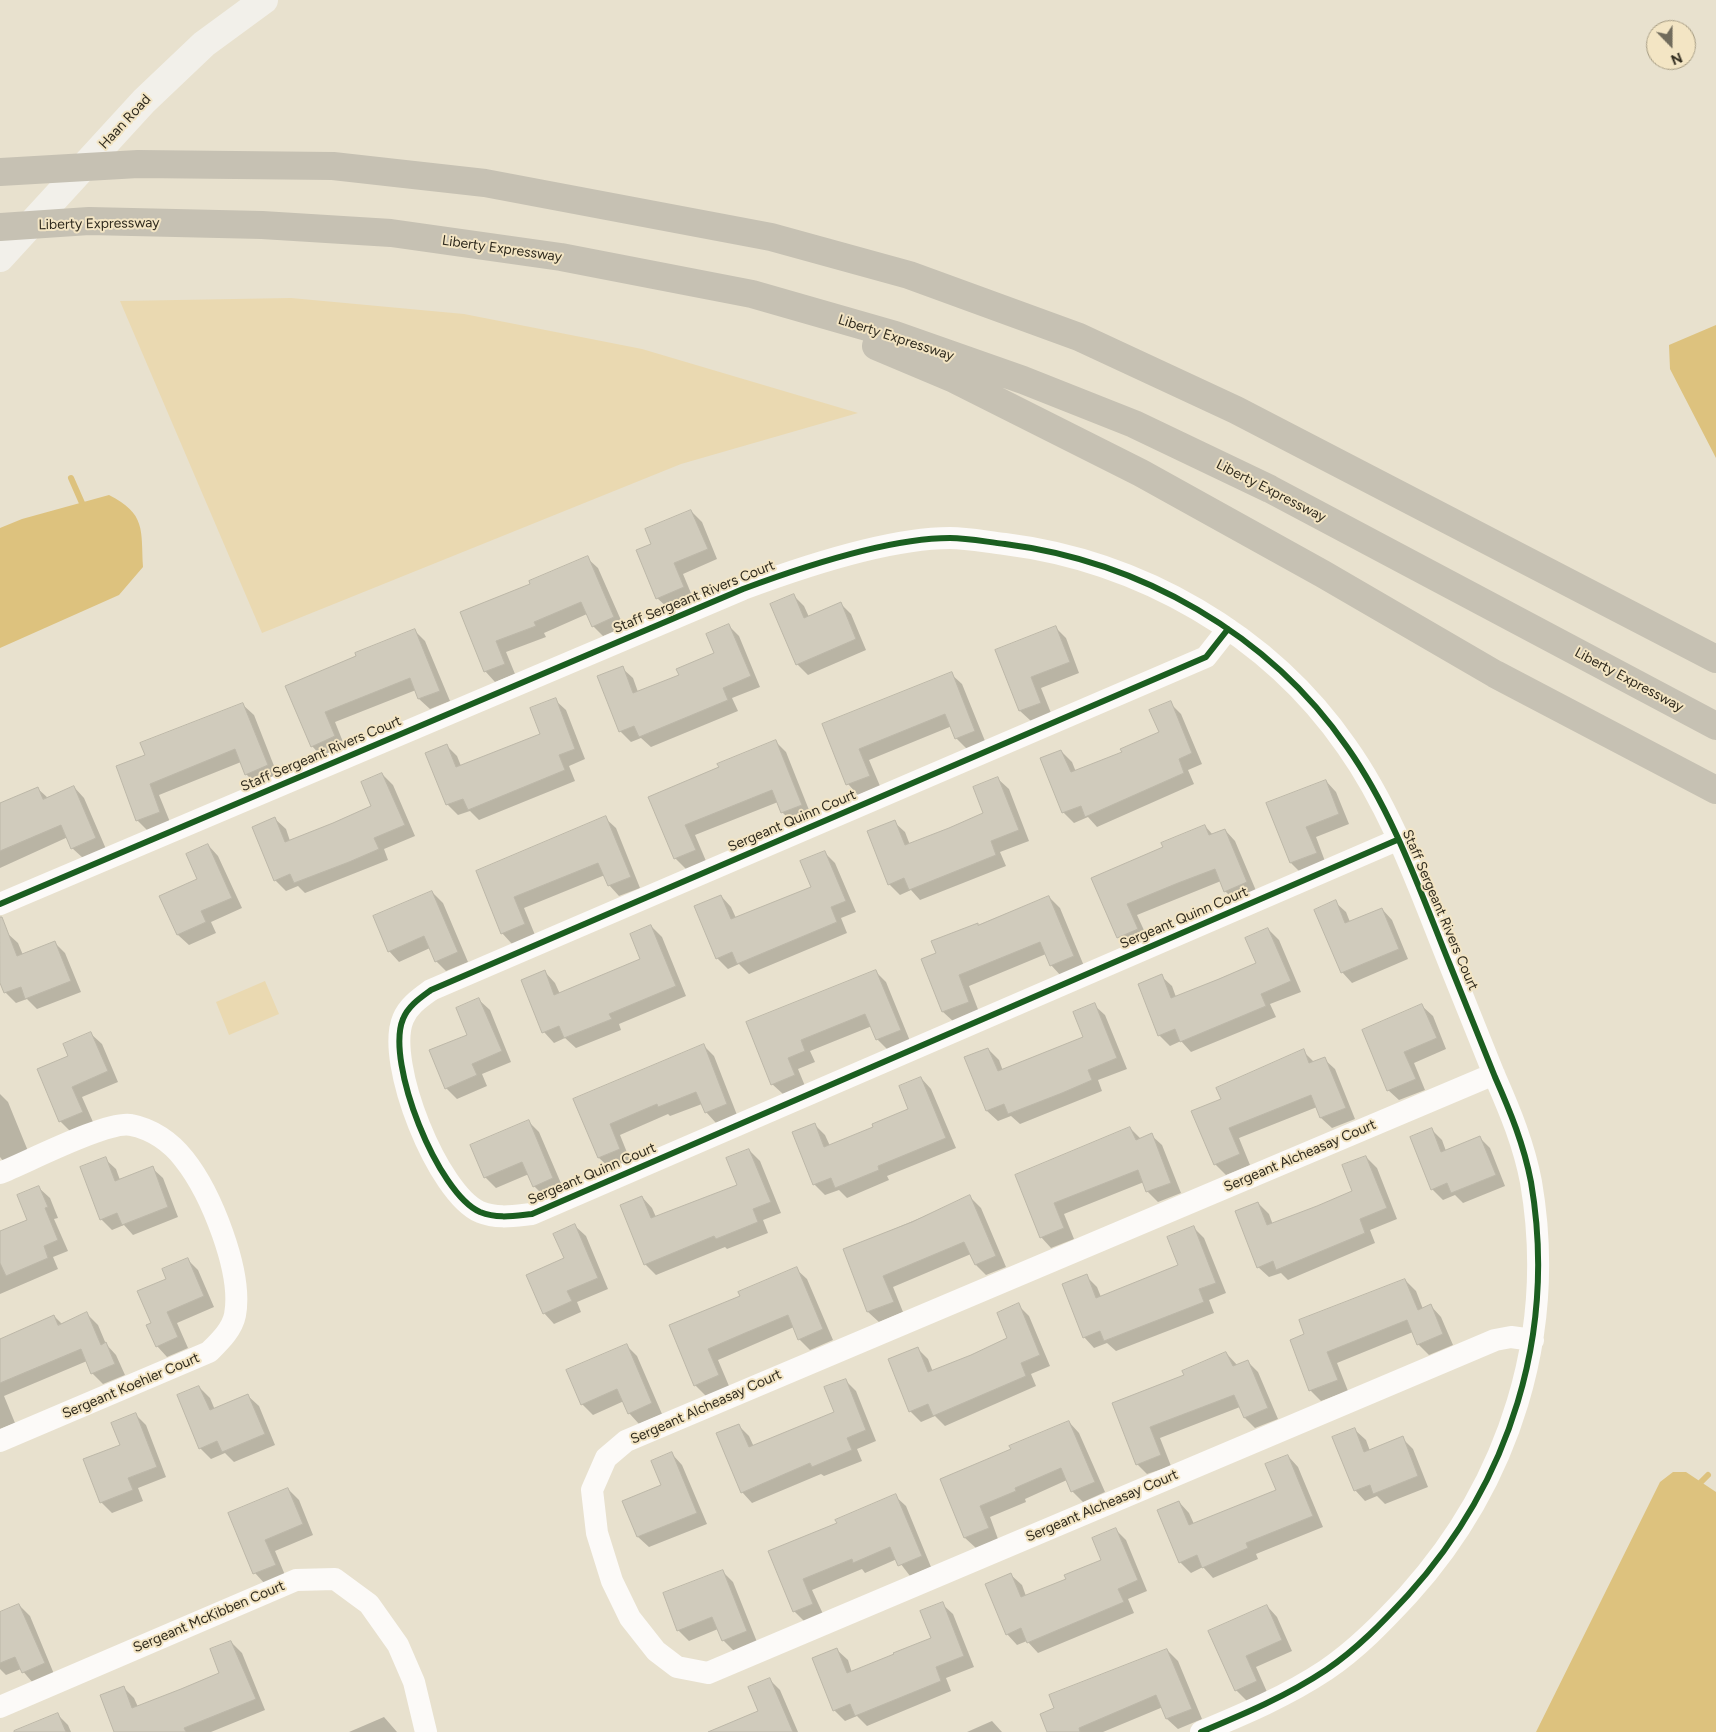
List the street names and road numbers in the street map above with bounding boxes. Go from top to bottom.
street label: Haan Road [96,91,154,153]
street label: Liberty Expressway [38,215,160,233]
street label: Liberty Expressway [441,232,563,266]
street label: Liberty Expressway [836,311,956,365]
street label: Liberty Expressway [1213,456,1329,526]
street label: Staff Sergeant Rivers Court [611,557,777,637]
street label: Liberty Expressway [1572,644,1686,716]
street label: Staff Sergeant Rivers Court [238,712,404,796]
street label: Sergeant Quinn Court [725,786,859,856]
street label: Staff Sergeant Rivers Court [1398,827,1482,993]
street label: Sergeant Quinn Court [1117,883,1251,953]
street label: Sergeant Alcheasay Court [1221,1116,1379,1196]
street label: Sergeant Quinn Court [525,1139,659,1209]
street label: Sergeant Koehler Court [60,1349,202,1423]
street label: Sergeant Alcheasay Court [628,1366,784,1448]
street label: Sergeant Alcheasay Court [1023,1466,1181,1546]
street label: Sergeant McKibben Court [131,1577,287,1657]

